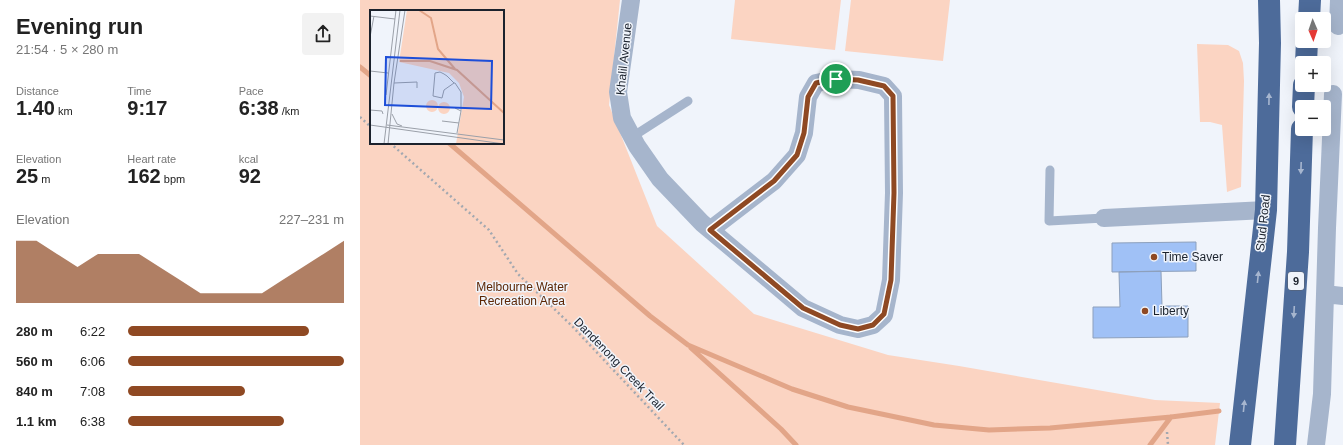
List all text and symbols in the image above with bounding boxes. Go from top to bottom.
inset map [370,10,504,144]
north arrow [1295,12,1331,48]
map controls [1295,12,1331,136]
button: share [302,13,344,55]
text: Evening run [16,14,143,39]
street label: Khalil Avenue [613,22,635,96]
text: 21:54 · 5 × 280 m [16,42,118,57]
button: + [1295,56,1331,92]
pin [819,62,853,96]
icon: arrive [825,68,847,90]
text: Distance [16,85,59,97]
text: Time [127,85,151,97]
text: Pace [239,85,264,97]
one-way arrow [1266,92,1272,105]
text: 1.40 [16,97,55,119]
text: 9:17 [127,97,167,119]
text: 6:38 [239,97,279,119]
button: − [1295,100,1331,136]
text: km [55,105,73,117]
text: /km [279,105,299,117]
text: Elevation [16,153,61,165]
text: Heart rate [127,153,176,165]
text: kcal [239,153,258,165]
one-way arrow [1297,162,1304,174]
text: 25 [16,165,38,187]
text: 162 [127,165,161,187]
text: 92 [239,165,261,187]
text: m [38,173,50,185]
text: bpm [161,173,185,185]
street label: Stud Road [1253,194,1273,252]
text: Elevation [16,212,69,227]
text: 227–231 m [279,212,344,227]
place label: Time Saver [1162,250,1223,264]
marker: Time Saver [1149,252,1159,262]
one-way arrow [1255,271,1261,283]
road number: 9 [1288,272,1304,290]
park label: Melbourne Water Recreation Area [476,280,568,308]
place label: Liberty [1153,304,1189,318]
marker: Liberty [1140,306,1150,316]
one-way arrow [1291,306,1298,318]
street label: Dandenong Creek Trail [571,315,667,413]
text: 280 m [16,324,53,339]
text: 6:22 [80,324,105,339]
text: 560 m [16,354,53,369]
text: 6:06 [80,354,105,369]
text: 840 m [16,384,53,399]
text: 7:08 [80,384,105,399]
one-way arrow [1241,400,1248,412]
text: 1.1 km [16,414,56,429]
text: 6:38 [80,414,105,429]

